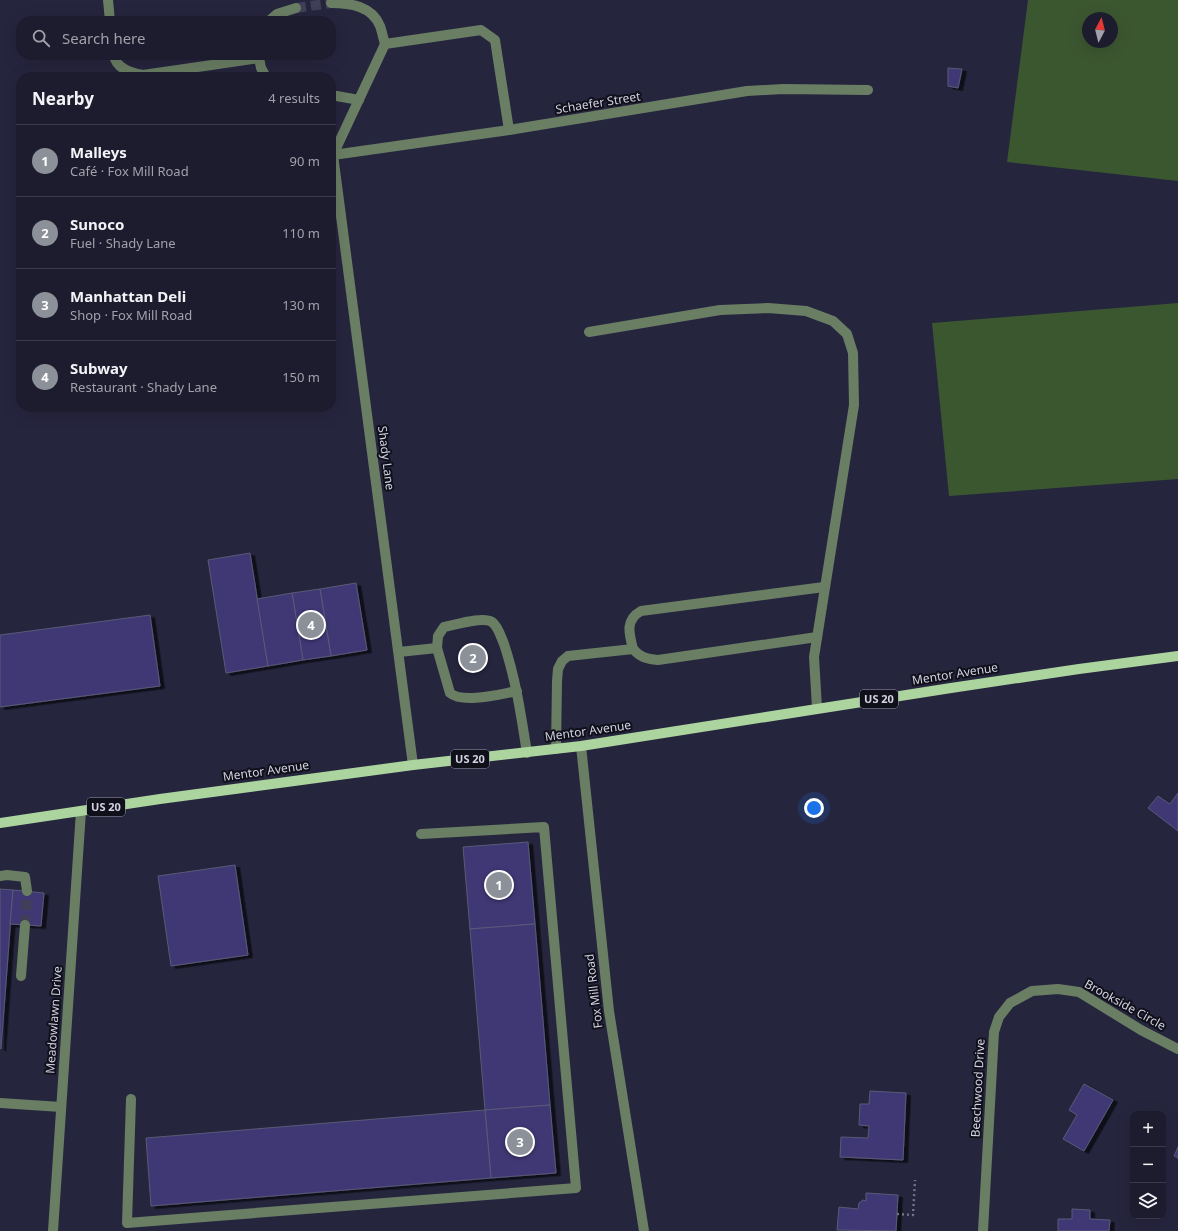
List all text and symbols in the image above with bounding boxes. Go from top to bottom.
north arrow [1082,12,1118,48]
search box [16,16,336,60]
icon: search [30,27,52,49]
text: Search here [62,28,145,48]
text: Nearby [32,87,94,110]
street label: Schaefer Street [554,87,642,118]
text: 4 results [268,89,320,107]
text: Malleys [70,142,127,162]
text: 1 [41,152,49,170]
text: 90 m [290,152,320,170]
text: Café · Fox Mill Road [70,162,189,180]
text: Sunoco [70,214,124,234]
text: 2 [41,224,49,242]
text: 110 m [282,224,320,242]
text: Fuel · Shady Lane [70,234,176,252]
text: Manhattan Deli [70,286,186,306]
text: 3 [41,296,49,314]
text: 130 m [282,296,320,314]
text: Shop · Fox Mill Road [70,306,192,324]
text: Subway [70,358,128,378]
text: 4 [41,368,49,386]
text: 150 m [282,368,320,386]
text: Restaurant · Shady Lane [70,378,217,396]
street label: Shady Lane [374,425,399,491]
pin: 4 [298,610,324,640]
pin: 2 [460,643,486,673]
street label: Mentor Avenue [911,658,999,689]
road number: US 20 [860,690,898,708]
street label: Mentor Avenue [544,716,632,745]
road number: US 20 [451,750,489,768]
street label: Mentor Avenue [222,756,310,785]
road number: US 20 [87,798,125,816]
your location [804,798,824,818]
pin: 1 [486,870,512,900]
street label: Fox Mill Road [581,953,607,1029]
street label: Meadowlawn Drive [41,965,66,1074]
street label: Brookside Circle [1082,975,1169,1034]
street label: Beechwood Drive [966,1038,989,1138]
map controls [1130,1111,1166,1219]
button: + [1130,1111,1166,1147]
pin: 3 [507,1127,533,1157]
button: − [1130,1147,1166,1183]
button: layers [1130,1183,1166,1219]

